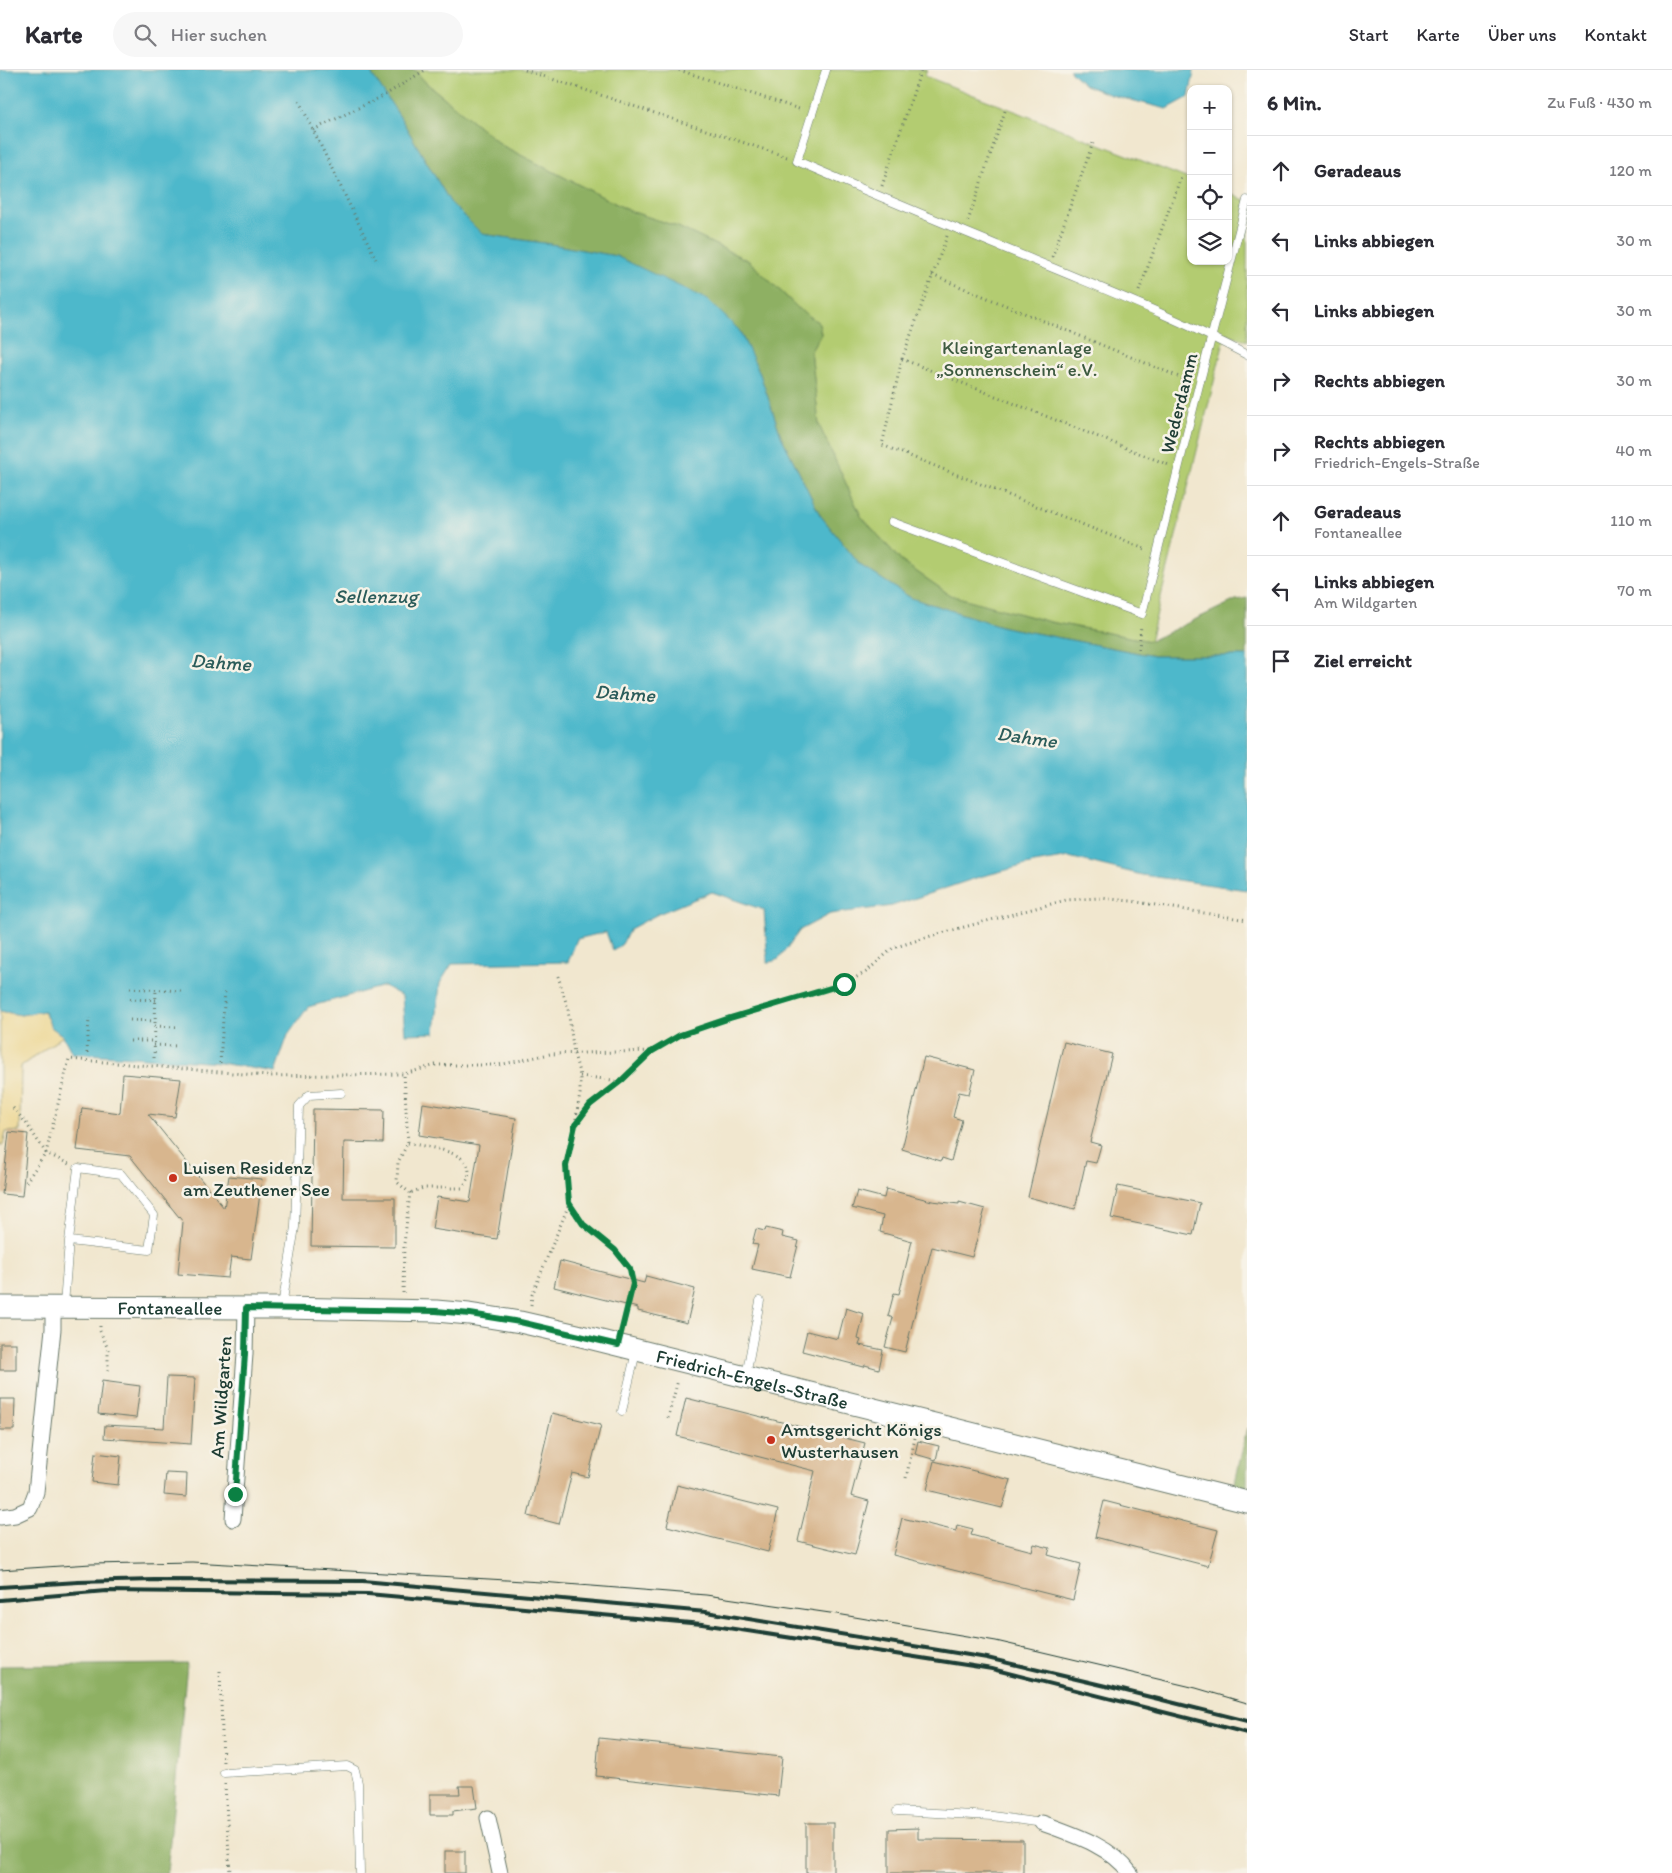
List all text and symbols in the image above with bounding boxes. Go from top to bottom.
search box [113,12,463,57]
text: Karte [25,20,83,49]
icon: search [131,21,159,49]
text: Hier suchen [171,23,267,46]
text: Start [1349,24,1388,46]
text: Karte [1416,24,1460,46]
text: Über uns [1488,24,1557,46]
text: Kontakt [1585,24,1647,46]
map controls [1187,85,1232,265]
button: + [1187,85,1232,130]
text: 6 Min. [1267,90,1322,115]
text: Zu Fuß · 430 m [1547,93,1652,112]
button: − [1187,130,1232,175]
icon: ahead [1267,157,1295,185]
text: Geradeaus [1314,159,1401,182]
text: 120 m [1609,161,1652,180]
button: locate [1187,175,1232,220]
button: layers [1187,220,1232,265]
icon: left [1267,227,1295,255]
text: Links abbiegen [1314,229,1434,252]
text: 30 m [1616,231,1652,250]
icon: left [1267,297,1295,325]
text: Links abbiegen [1314,299,1434,322]
text: 30 m [1616,301,1652,320]
park label: Kleingartenanlage „Sonnenschein“ e.V. [937,336,1097,381]
street label: Wederdamm [1155,350,1203,456]
icon: right [1267,367,1295,395]
text: Rechts abbiegen [1314,369,1445,392]
text: 30 m [1616,371,1652,390]
text: Rechts abbiegen [1314,430,1445,453]
icon: right [1267,437,1295,465]
text: 40 m [1615,441,1652,460]
text: Friedrich-Engels-Straße [1314,453,1480,472]
text: Geradeaus [1314,500,1401,523]
icon: ahead [1267,507,1295,535]
text: 110 m [1610,511,1652,530]
text: Fontaneallee [1314,523,1402,542]
text: Links abbiegen [1314,570,1434,593]
icon: left [1267,577,1295,605]
text: 70 m [1617,581,1652,600]
water label: Sellenzug [334,584,421,608]
text: Am Wildgarten [1314,593,1417,612]
icon: arrive [1267,647,1295,675]
water label: Dahme [190,648,253,676]
text: Ziel erreicht [1314,649,1412,672]
water label: Dahme [594,679,657,707]
water label: Dahme [996,721,1060,753]
route start [833,973,856,996]
place label: Luisen Residenz am Zeuthener See [183,1156,330,1201]
marker: Luisen Residenz am Zeuthener See [167,1172,179,1184]
street label: Fontaneallee [117,1296,223,1319]
street label: Am Wildgarten [205,1335,237,1459]
street label: Friedrich-Engels-Straße [654,1344,851,1414]
place label: Amtsgericht Königs Wusterhausen [781,1418,942,1463]
marker: Amtsgericht Königs Wusterhausen [765,1434,777,1446]
route end [224,1483,247,1506]

